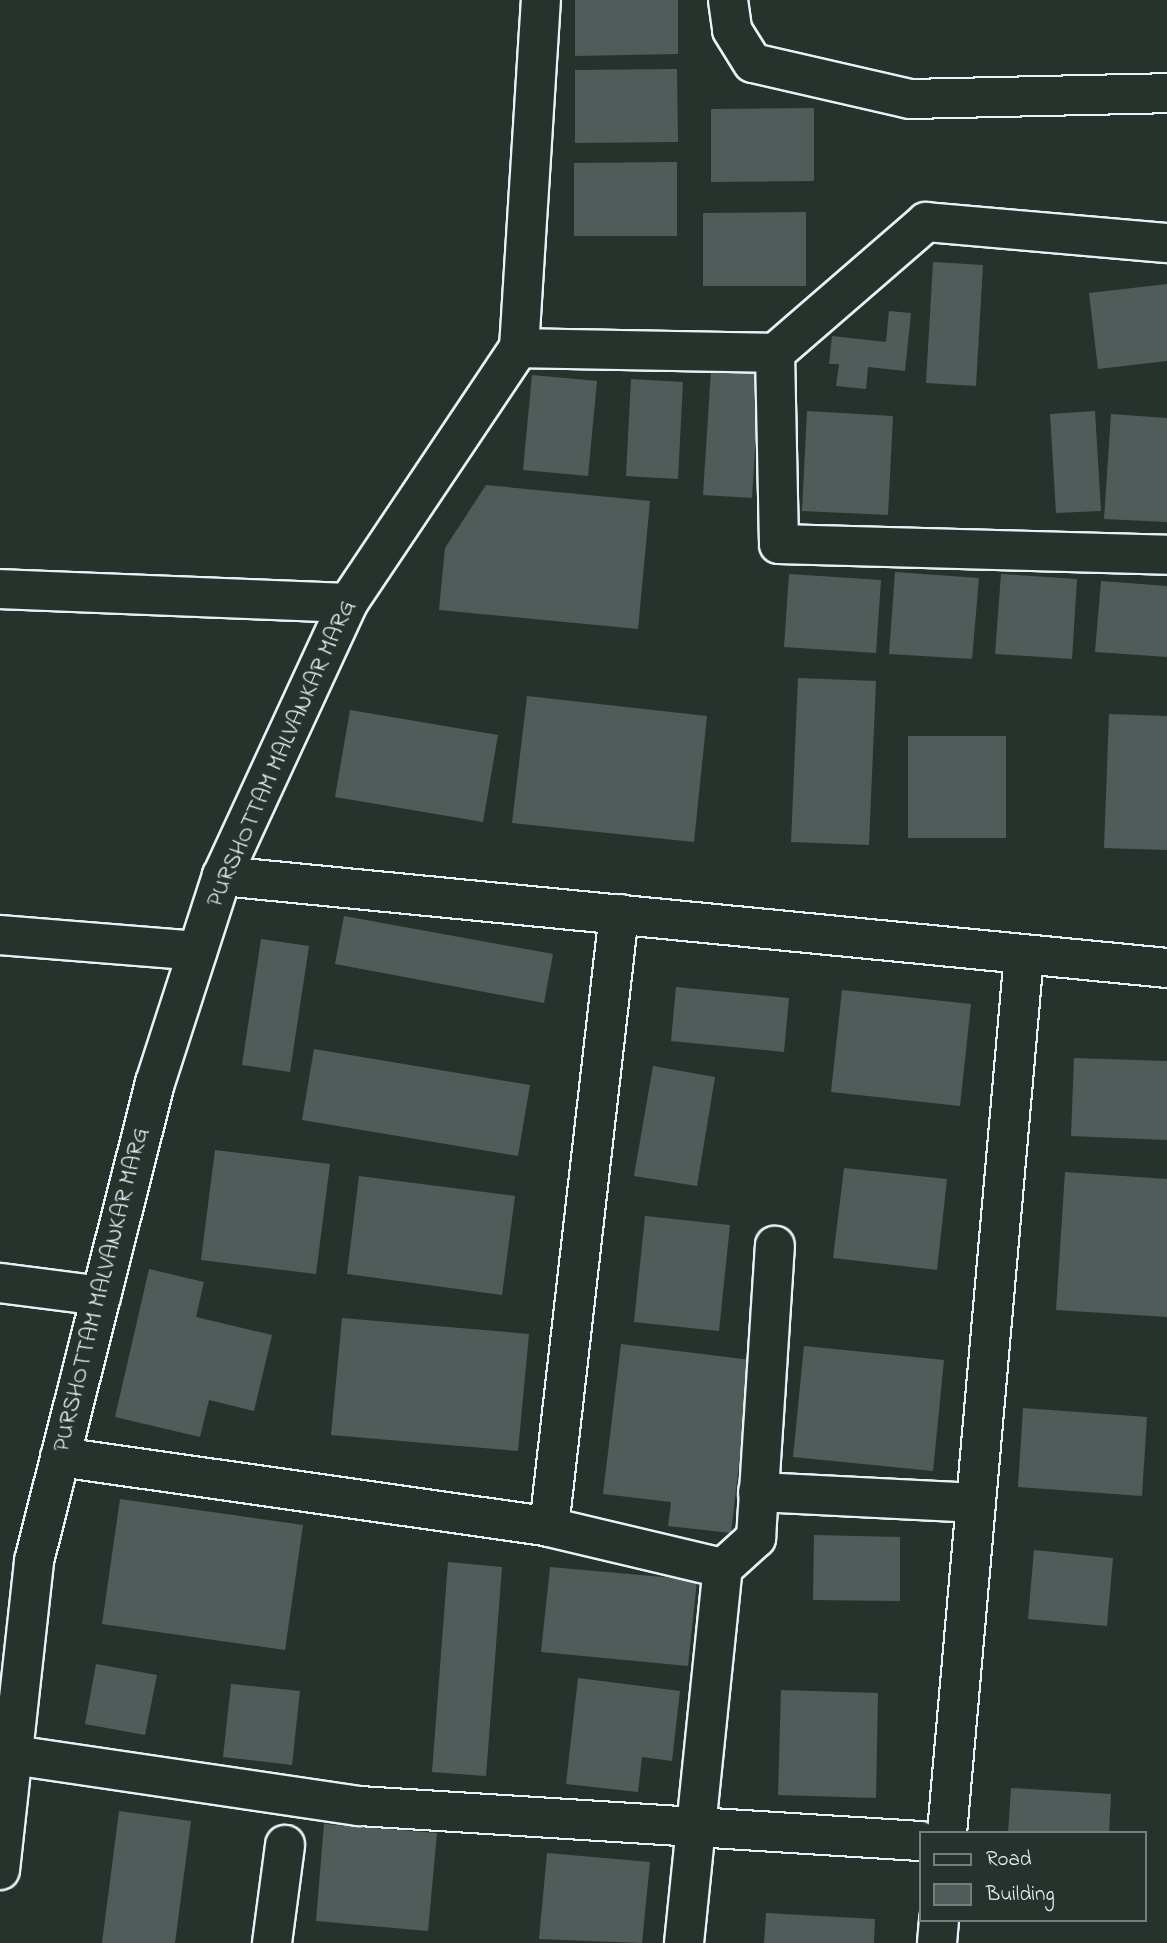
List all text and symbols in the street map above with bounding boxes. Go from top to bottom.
street label: PURSHOTTAM MALVANKAR MARG [201,596,363,912]
street label: PURSHOTTAM MALVANKAR MARG [48,1125,156,1455]
legend [918,1831,1146,1922]
text: Road [986,1845,1032,1875]
text: Building [986,1880,1055,1910]

